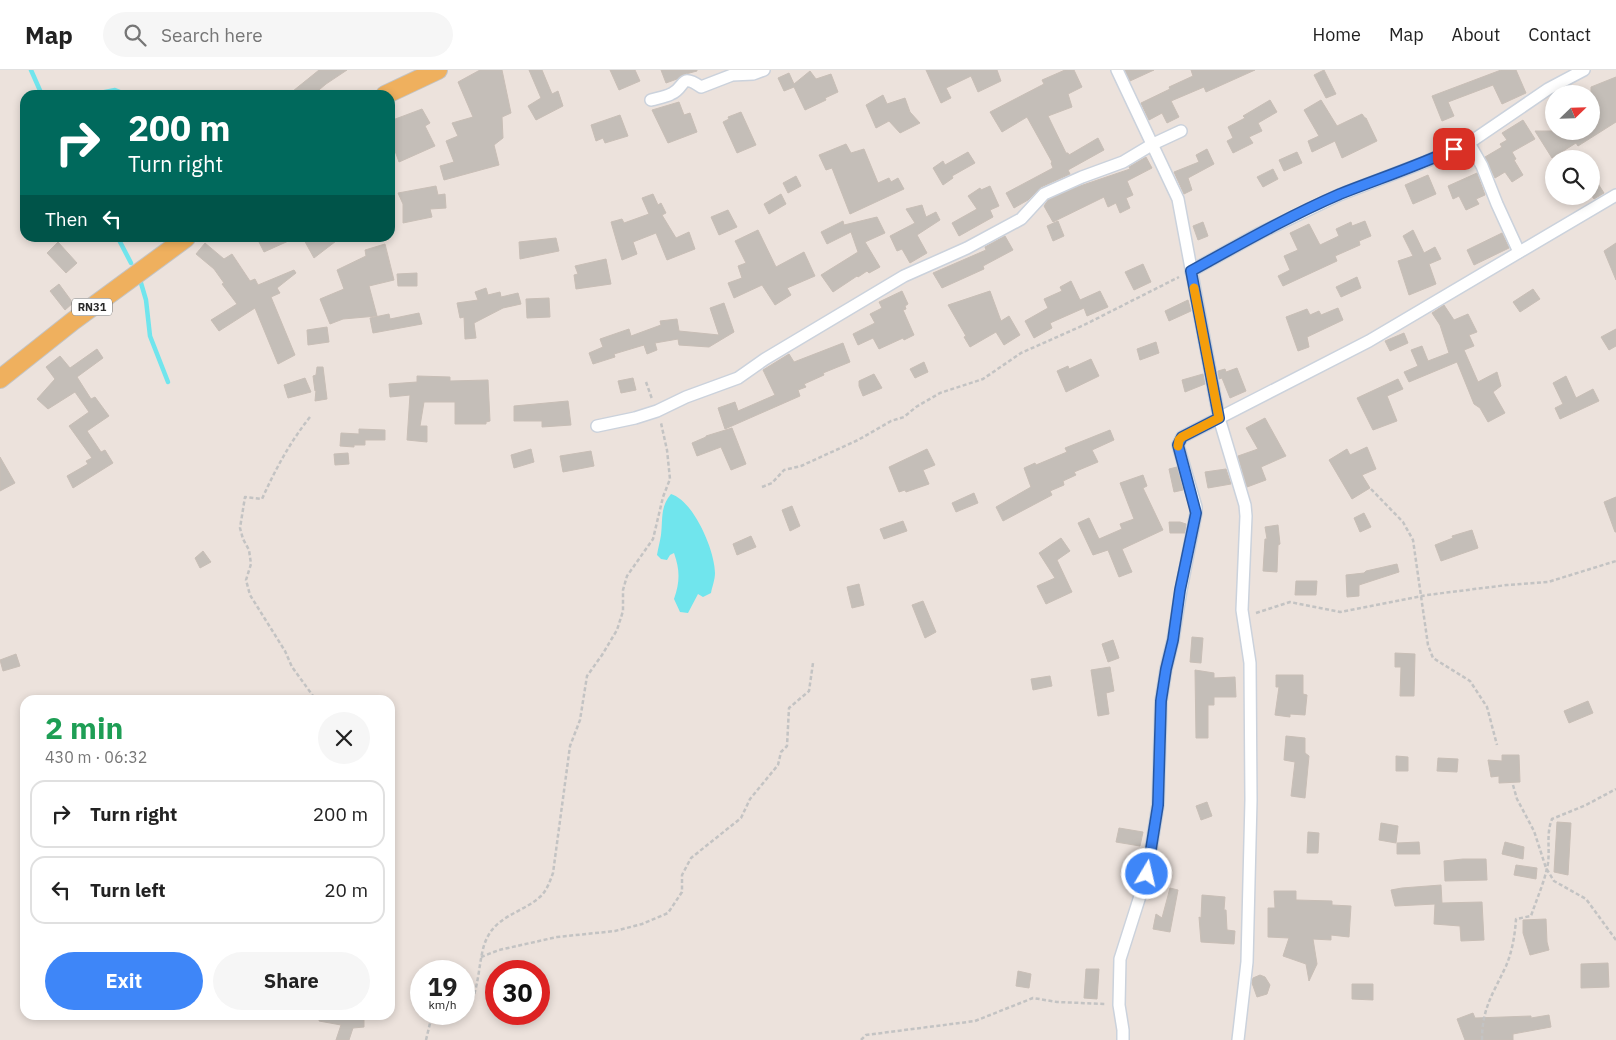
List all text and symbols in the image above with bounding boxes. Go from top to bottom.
search box [103,12,453,57]
text: Map [25,19,73,51]
icon: search [121,21,149,49]
text: Search here [161,23,263,47]
text: Home [1313,23,1361,46]
text: Map [1389,23,1424,46]
text: About [1452,23,1500,46]
text: Contact [1528,23,1591,46]
north arrow [1545,85,1600,140]
map controls [1545,85,1600,205]
text: 200 m [128,105,231,151]
icon: right [45,110,110,175]
pin [1433,128,1475,170]
icon: arrive [1440,135,1468,163]
text: Turn right [128,149,223,178]
button: search [1545,150,1600,205]
icon: left [98,205,126,233]
text: Then [45,207,88,231]
road number: RN31 [72,298,112,316]
text: 2 min [45,708,123,747]
button: close [318,712,370,764]
text: 430 m · 06:32 [45,747,147,767]
icon: right [47,800,75,828]
text: Turn right [90,802,177,826]
text: 200 m [313,802,368,826]
position arrow [1120,847,1172,899]
icon: left [47,876,75,904]
text: Turn left [90,878,166,902]
text: 20 m [324,878,368,902]
button: Exit [45,952,203,1010]
button: Share [213,952,370,1010]
speed limit sign: 30 [485,960,550,1025]
text: 19 [427,970,458,1003]
text: km/h [428,997,457,1012]

